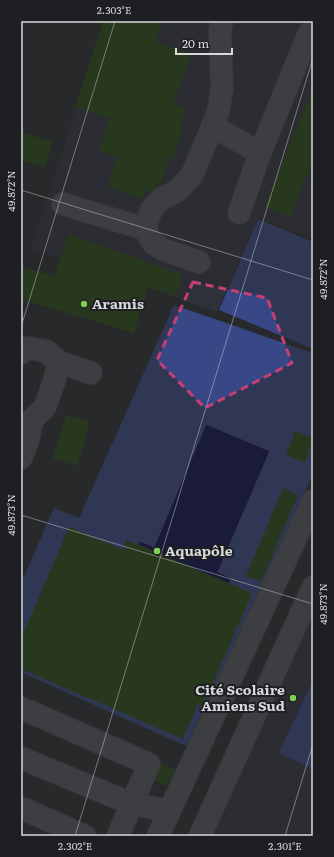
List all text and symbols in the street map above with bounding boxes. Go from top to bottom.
text: 2.303°E [97,2,131,17]
scale bar [176,30,232,56]
text: 20 m [182,34,209,52]
text: 49.872°N [3,170,18,212]
text: 49.872°N [315,258,330,300]
place label: Aramis [92,293,144,313]
marker: Aramis [79,299,89,309]
text: 49.873°N [3,494,18,536]
place label: Aquapôle [165,540,233,560]
marker: Aquapôle [152,546,162,556]
text: 49.873°N [315,583,330,625]
place label: Cité Scolaire Amiens Sud [195,679,285,715]
marker: Cité Scolaire Amiens Sud [288,693,298,703]
text: 2.302°E [58,838,92,853]
text: 2.301°E [268,838,302,853]

